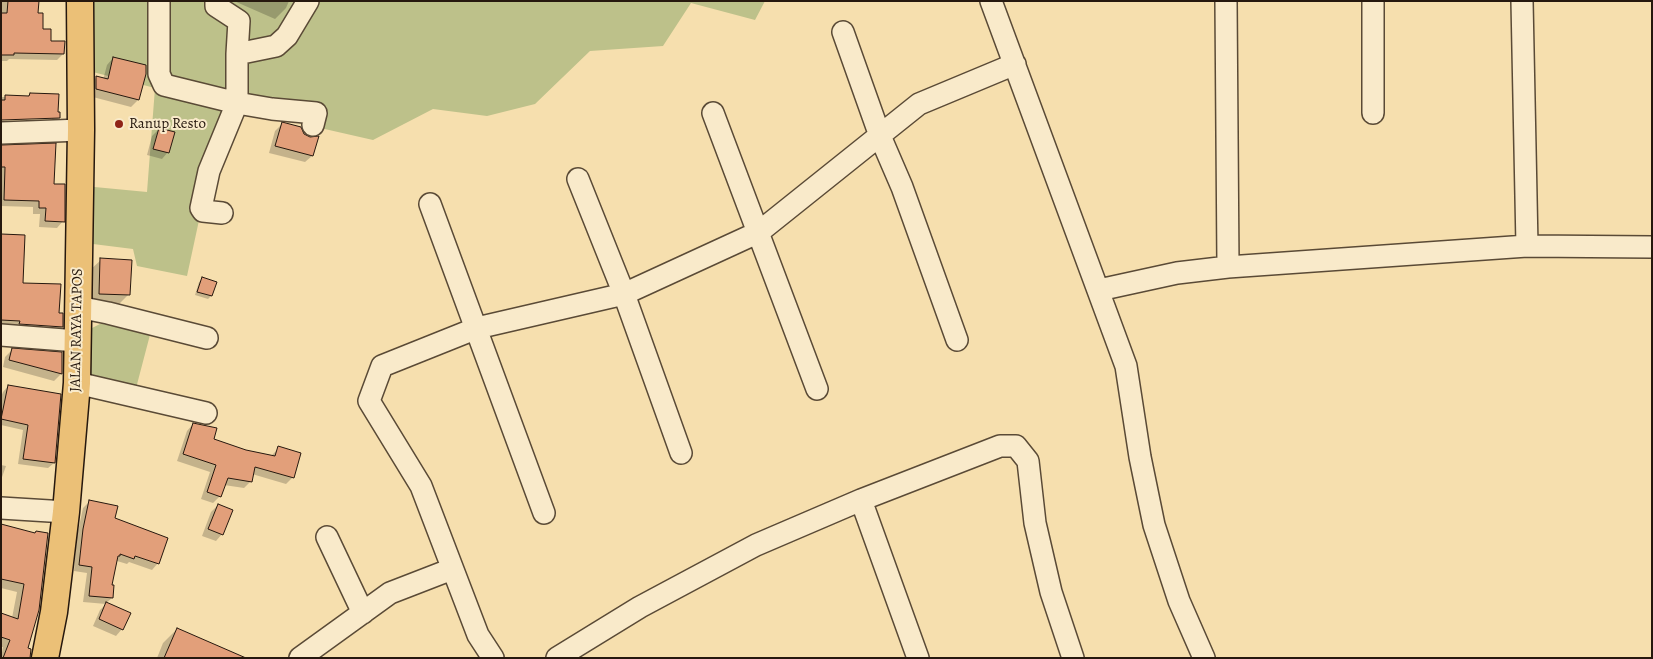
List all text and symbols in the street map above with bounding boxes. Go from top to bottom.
place label: Ranup Resto [129,115,206,133]
marker: Ranup Resto [113,118,125,130]
street label: JALAN RAYA TAPOS [67,268,87,392]

